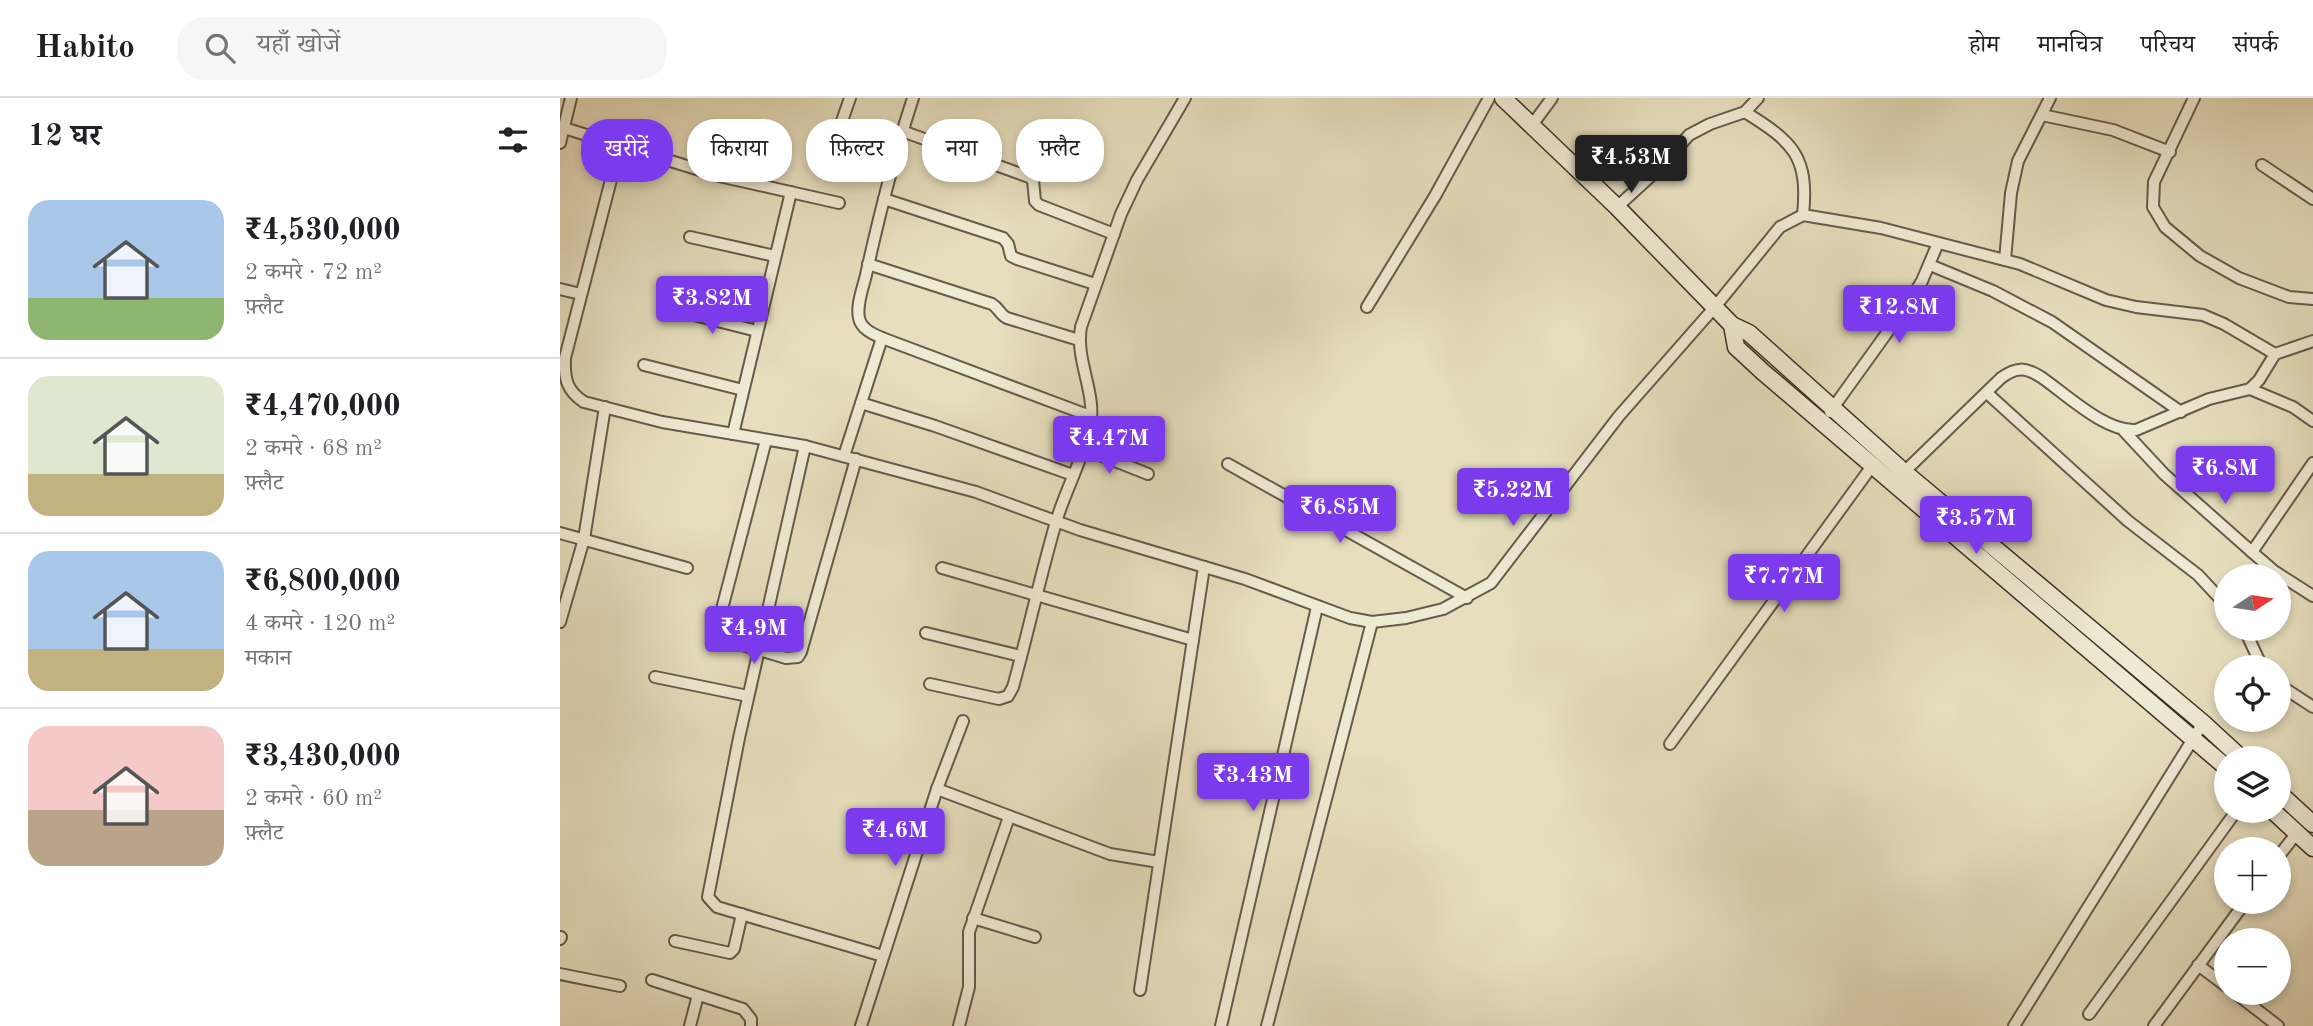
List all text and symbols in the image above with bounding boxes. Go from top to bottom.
search box [177,17,667,80]
icon: search [201,29,239,67]
text: Habito [35,32,135,65]
text: यहाँ खोजें [257,32,340,58]
text: होम [1969,34,1999,58]
text: मानचित्र [2037,34,2103,58]
text: परिचय [2141,34,2195,58]
text: संपर्क [2233,34,2278,58]
chip: खरीदें [581,119,673,182]
chip: किराया [687,119,792,182]
chip: फ़िल्टर [806,119,908,182]
chip: नया [922,119,1002,182]
chip: फ़्लैट [1016,119,1104,182]
icon: filters [494,121,532,159]
text: 12 घर [28,122,101,152]
pin: ₹4.53M [1574,136,1688,195]
text: ₹4.53M [1591,146,1671,169]
text: ₹4,530,000 [245,216,401,246]
icon: home [84,228,168,312]
text: 2 कमरे · 72 m² [245,261,382,284]
pin: ₹3.82M [655,276,769,336]
pin: ₹12.8M [1842,286,1956,345]
text: ₹3.82M [672,287,752,310]
text: फ़्लैट [245,296,283,319]
text: ₹12.8M [1859,296,1939,319]
text: ₹4,470,000 [245,392,401,422]
icon: home [84,404,168,488]
pin: ₹4.47M [1052,416,1166,476]
text: ₹4.47M [1069,427,1149,450]
text: 2 कमरे · 68 m² [245,437,382,460]
pin: ₹6.8M [2176,446,2274,506]
text: ₹6.8M [2192,457,2258,480]
pin: ₹5.22M [1456,468,1570,528]
text: फ़्लैट [245,472,283,495]
text: ₹5.22M [1473,479,1553,502]
pin: ₹6.85M [1283,486,1397,545]
text: ₹6.85M [1300,496,1380,519]
pin: ₹3.57M [1919,496,2033,556]
text: ₹3.57M [1936,507,2016,530]
pin: ₹7.77M [1727,554,1841,614]
north arrow [2214,564,2291,640]
map controls [2214,564,2291,1005]
text: ₹7.77M [1744,565,1824,588]
text: ₹6,800,000 [245,567,401,597]
icon: home [84,579,168,663]
pin: ₹4.9M [705,606,803,666]
text: 4 कमरे · 120 m² [245,612,395,635]
text: ₹4.9M [721,617,787,640]
text: मकान [245,647,292,670]
button: locate [2214,655,2291,732]
text: ₹3,430,000 [245,742,401,772]
button: layers [2214,746,2291,823]
icon: home [84,754,168,838]
pin: ₹3.43M [1196,754,1310,813]
text: ₹3.43M [1213,764,1293,787]
text: 2 कमरे · 60 m² [245,787,382,810]
pin: ₹4.6M [846,808,944,868]
text: ₹4.6M [862,819,928,842]
text: फ़्लैट [245,822,283,845]
button: + [2214,837,2291,914]
button: − [2214,928,2291,1005]

